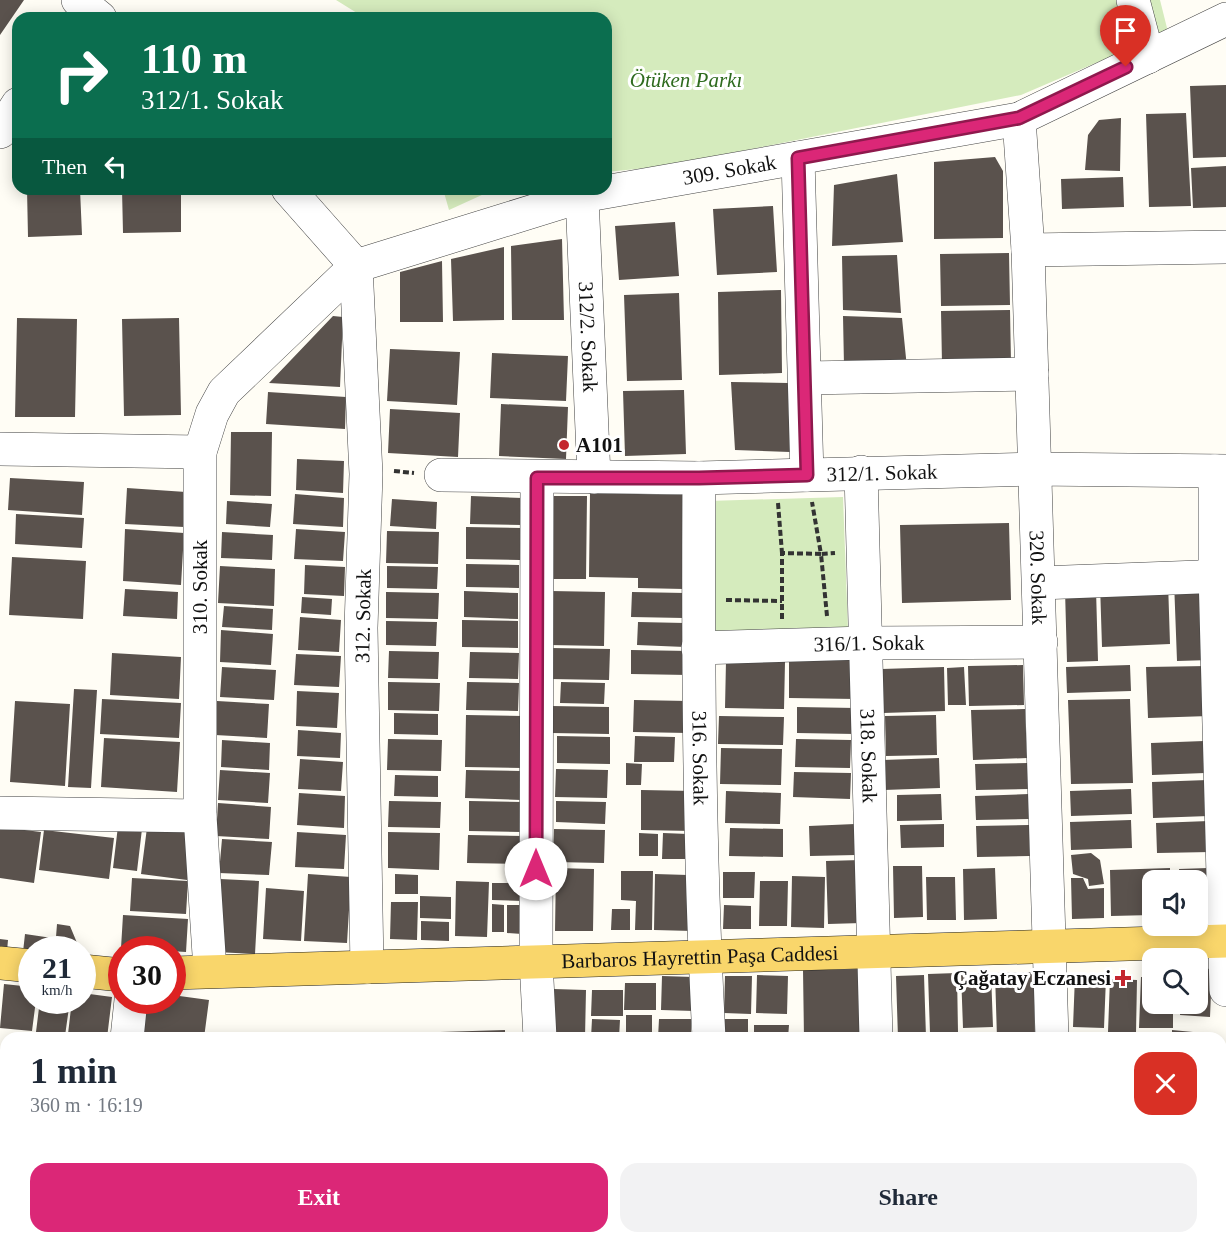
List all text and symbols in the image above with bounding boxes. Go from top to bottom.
pin [1100,5,1151,67]
icon: arrive [1109,14,1142,47]
icon: right [42,36,120,114]
text: 110 m [141,36,247,82]
park label: Ötüken Parkı [630,68,742,92]
text: 312/1. Sokak [141,85,284,115]
icon: left [99,150,132,183]
street label: 309. Sokak [681,150,779,190]
text: Then [42,154,87,179]
street label: 312/2. Sokak [574,281,602,393]
place label: A101 [576,433,623,457]
marker: A101 [557,438,571,452]
street label: 312/1. Sokak [826,460,938,487]
street label: 320. Sokak [1025,530,1051,626]
street label: 310. Sokak [188,539,212,634]
street label: 312. Sokak [350,568,376,663]
street label: 316/1. Sokak [813,631,925,657]
street label: 318. Sokak [855,708,882,804]
street label: 316. Sokak [687,711,713,806]
position arrow [504,837,568,901]
map controls [1142,870,1208,1014]
button: sound [1142,870,1208,936]
speed limit sign: 30 [108,936,186,1014]
street label: Barbaros Hayrettin Paşa Caddesi [561,941,839,973]
button: search [1142,948,1208,1014]
text: 21 [42,951,72,984]
place label: Çağatay Eczanesi [953,966,1111,990]
marker: Çağatay Eczanesi [1116,971,1130,985]
text: km/h [42,982,72,998]
text: 1 min [30,1051,117,1091]
button: close [1134,1052,1197,1115]
text: 360 m · 16:19 [30,1094,143,1116]
button: Exit [30,1163,608,1232]
button: Share [620,1163,1197,1232]

